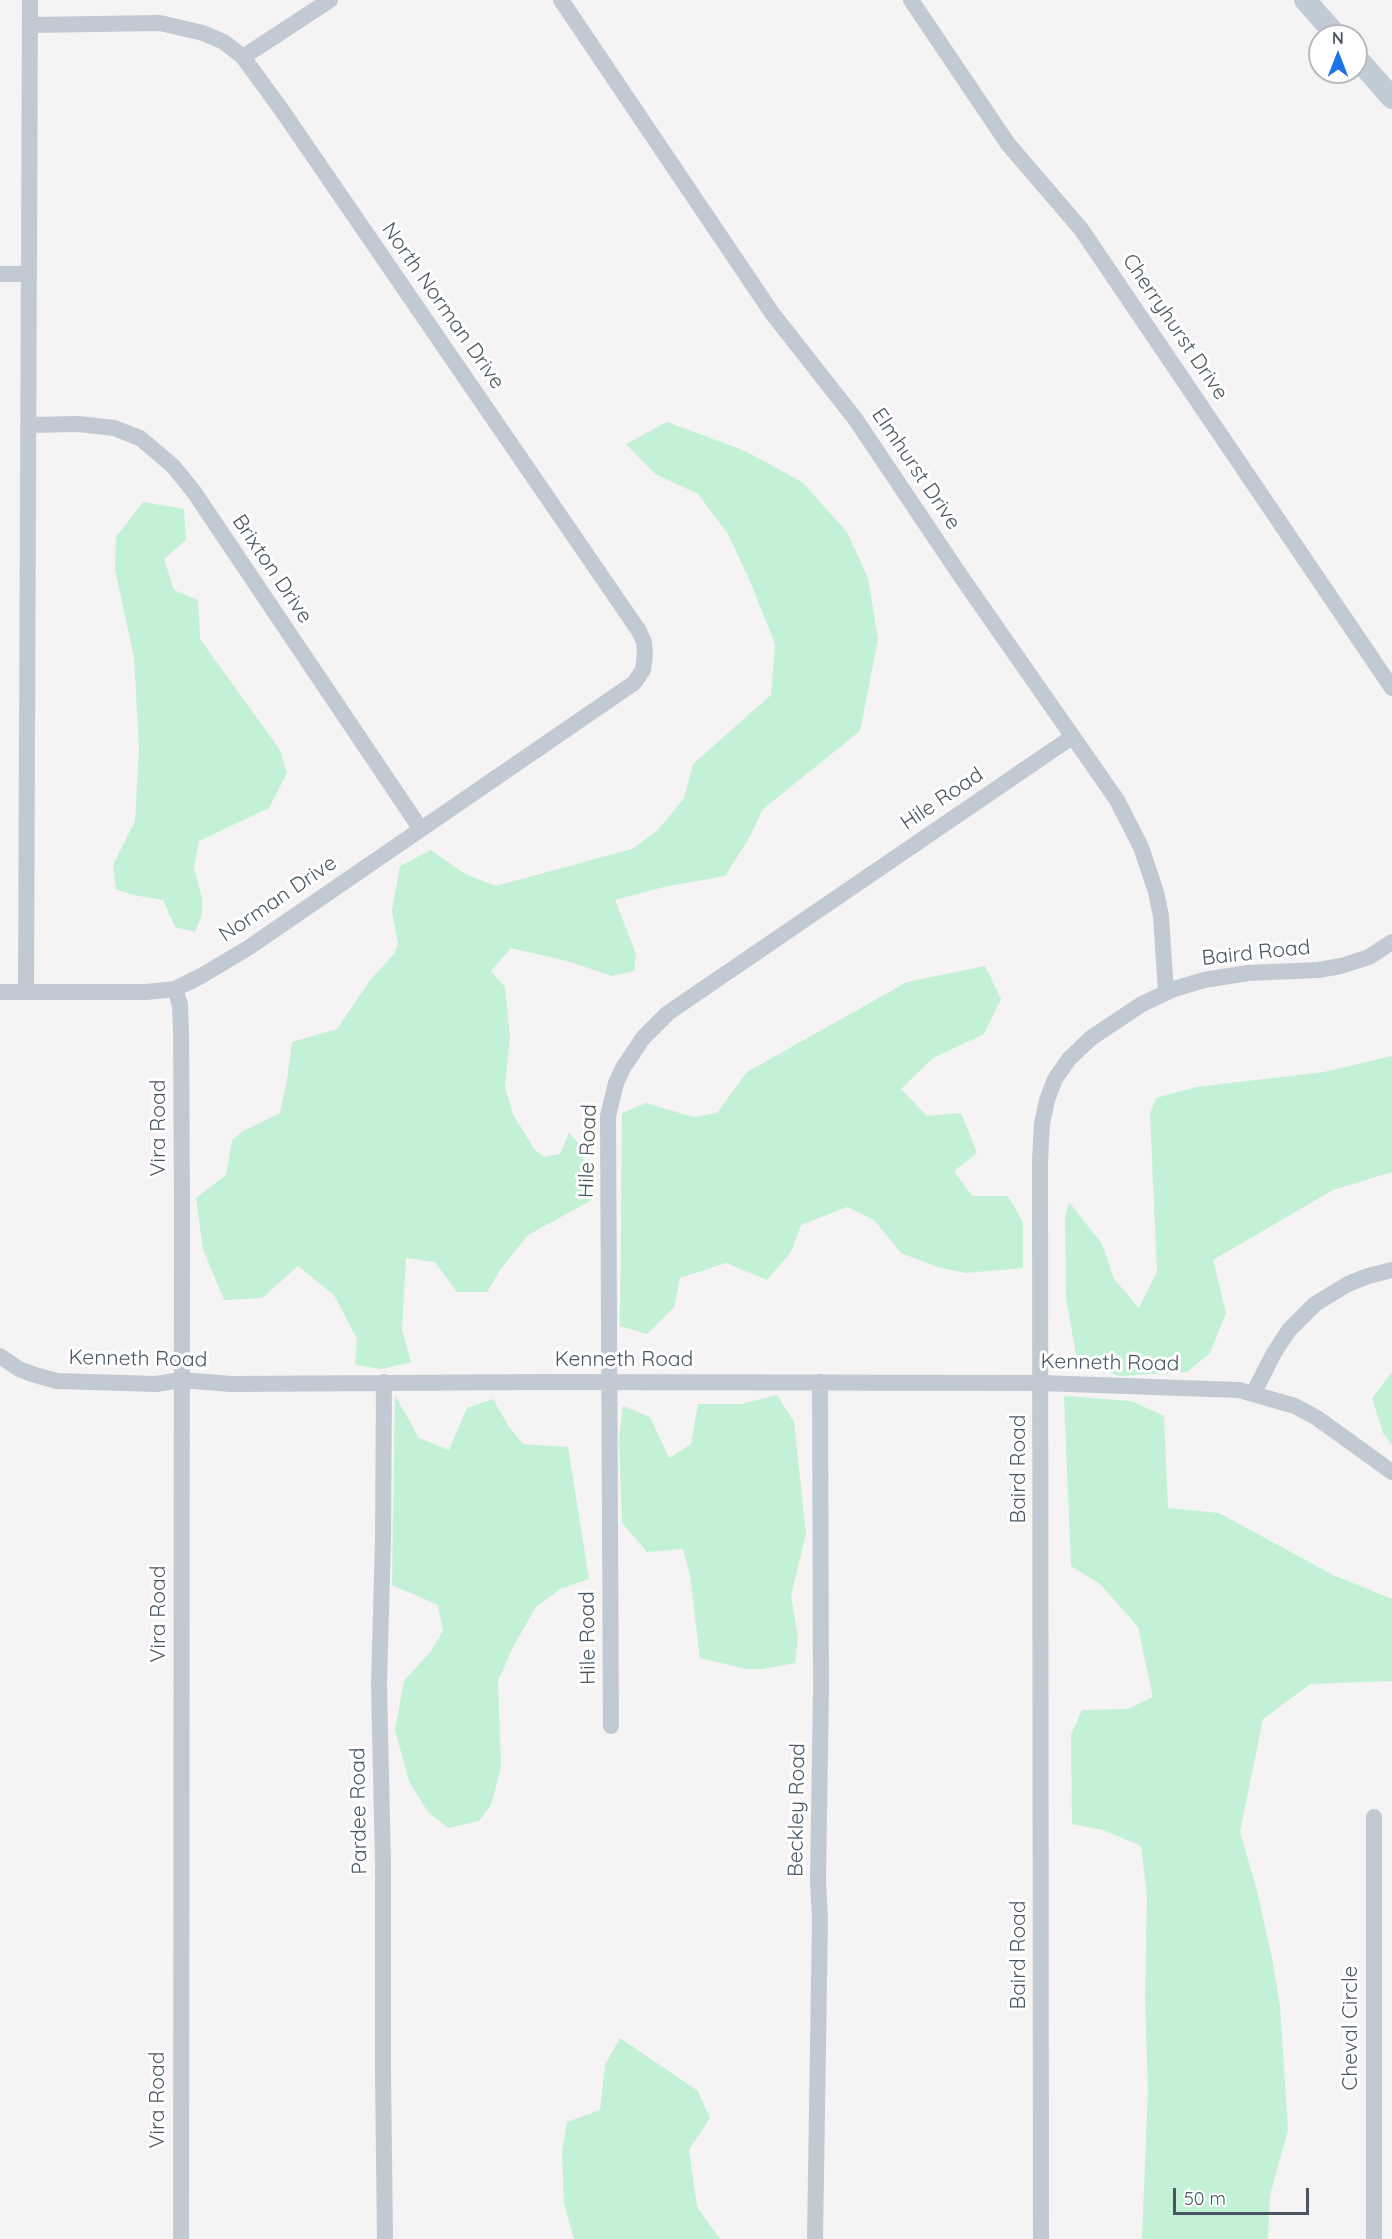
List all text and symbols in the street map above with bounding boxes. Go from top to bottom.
north arrow [1308,24,1368,84]
text: N [1332,28,1344,48]
street label: North Norman Drive [376,218,510,394]
street label: Cherryhurst Drive [1117,249,1233,405]
street label: Elmhurst Drive [866,403,966,535]
street label: Brixton Drive [226,510,318,628]
street label: Hile Road [896,762,988,836]
street label: Norman Drive [214,850,342,948]
street label: Baird Road [1200,935,1312,971]
street label: Vira Road [146,1080,172,1176]
street label: Hile Road [574,1104,602,1198]
street label: Kenneth Road [68,1345,208,1373]
street label: Kenneth Road [555,1347,693,1373]
street label: Kenneth Road [1040,1349,1180,1377]
street label: Baird Road [1006,1414,1032,1524]
street label: Vira Road [146,1566,172,1662]
street label: Hile Road [575,1591,601,1685]
street label: Beckley Road [783,1743,811,1877]
street label: Pardee Road [345,1747,373,1875]
street label: Baird Road [1006,1900,1032,2010]
street label: Cheval Circle [1338,1966,1364,2090]
street label: Vira Road [145,2052,171,2148]
scale bar [1176,2176,1312,2214]
text: 50 m [1184,2187,1226,2210]

